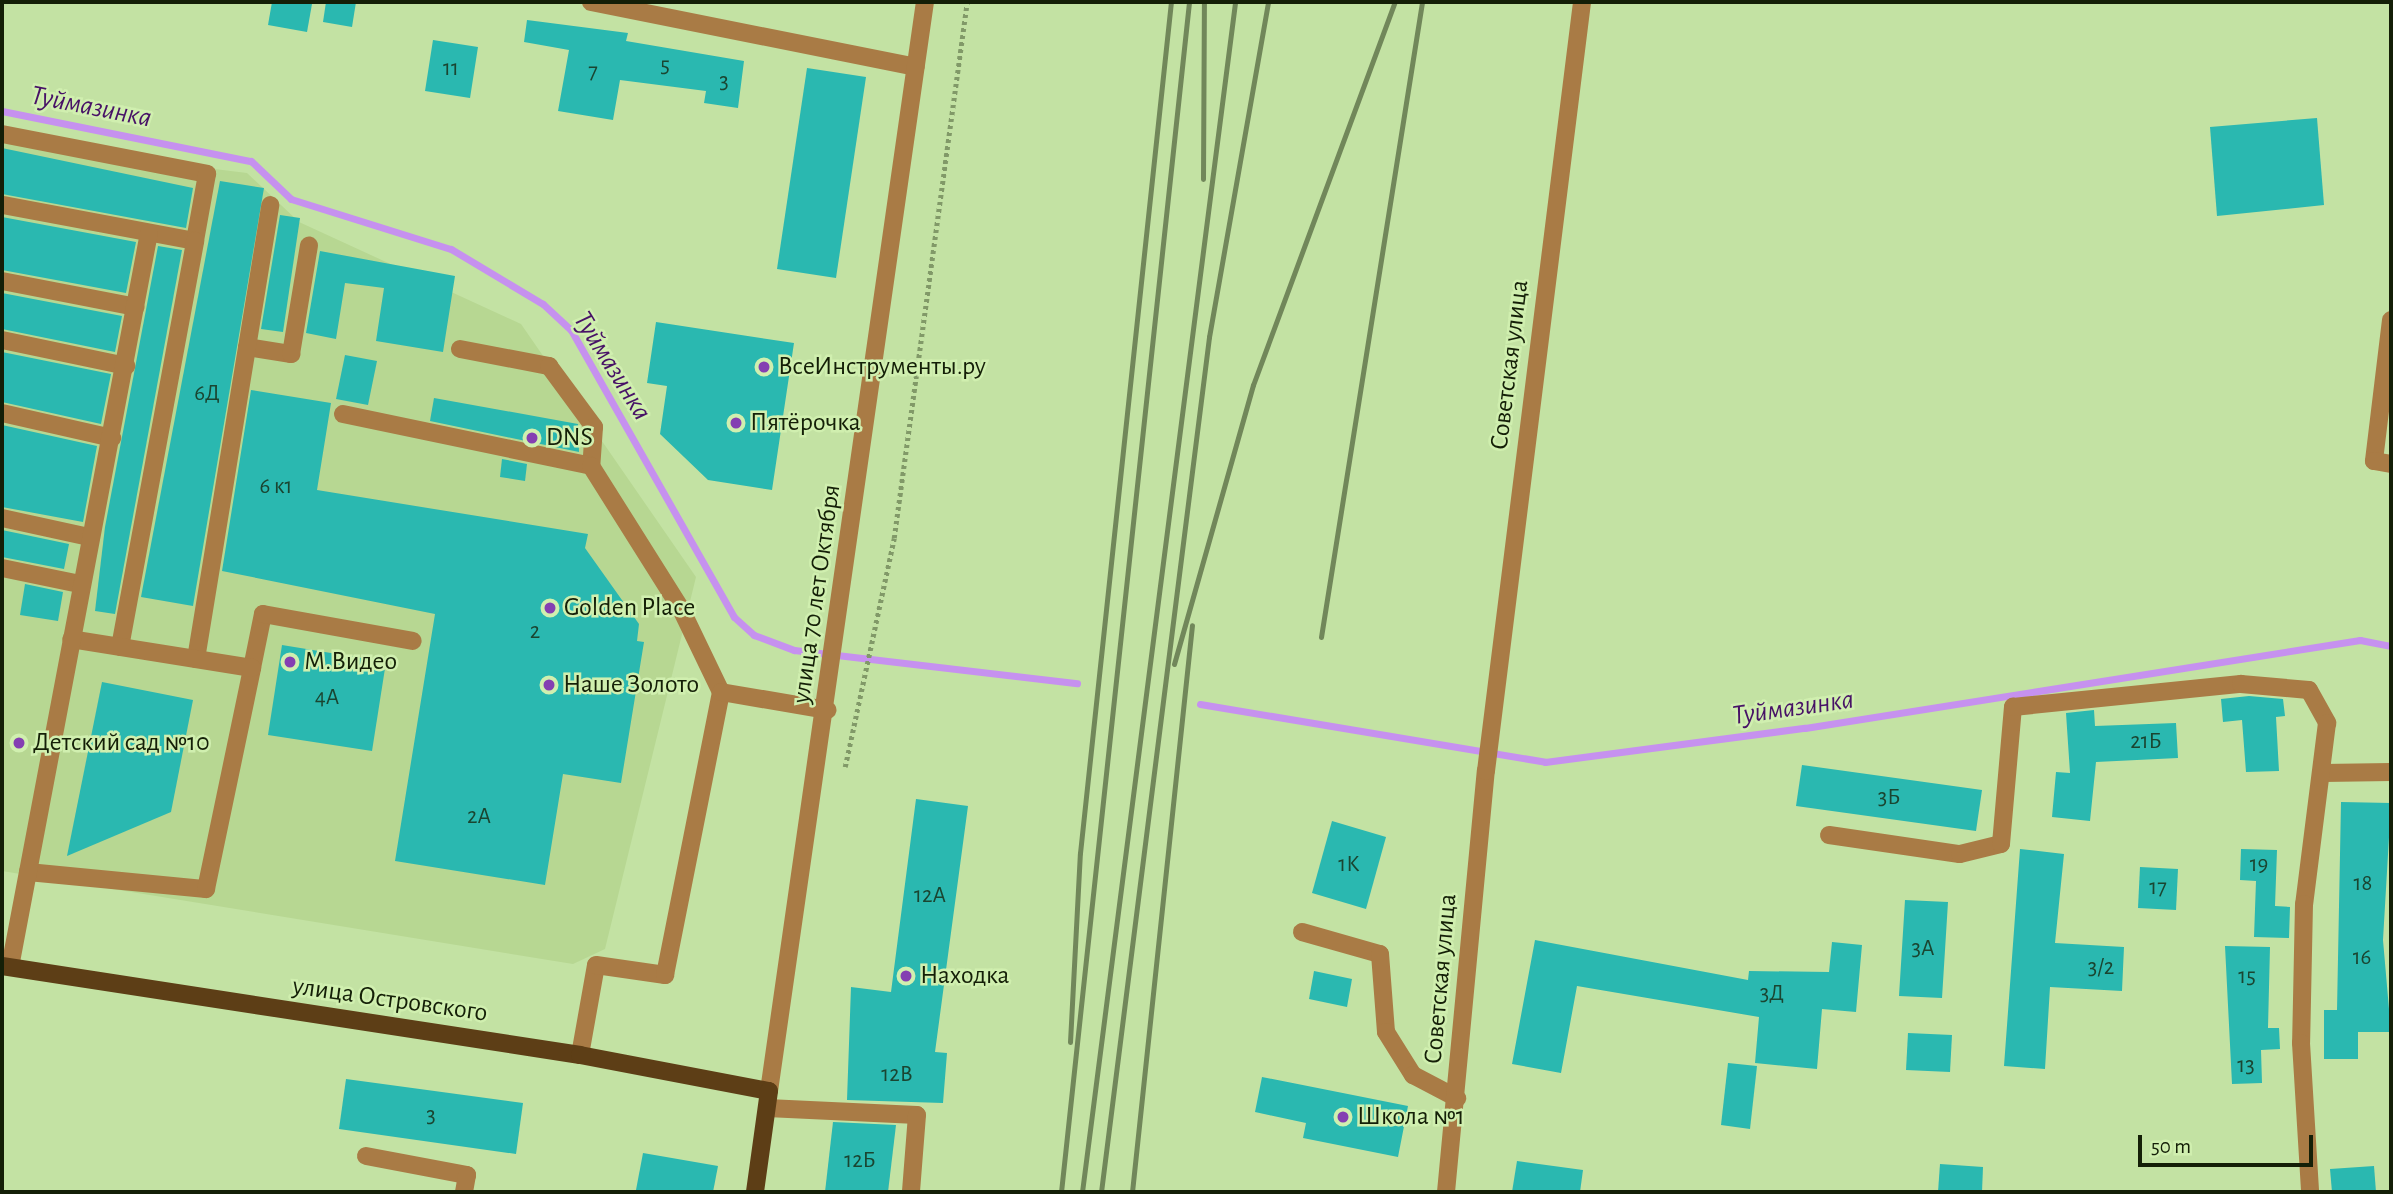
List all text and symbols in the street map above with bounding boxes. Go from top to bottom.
house number: 5 [660,52,670,80]
house number: 11 [443,55,459,83]
house number: 7 [588,58,598,86]
house number: 3 [719,68,729,96]
water label: Туймазинка [28,79,154,135]
street label: Советская улица [1484,278,1536,452]
water label: Туймазинка [565,305,659,427]
place label: ВсеИнструменты.ру [778,351,986,383]
marker: ВсеИнструменты.ру [756,359,772,375]
house number: 6Д [194,380,220,408]
place label: Пятёрочка [750,407,861,439]
marker: Пятёрочка [728,415,744,431]
place label: DNS [546,422,593,454]
marker: DNS [524,430,540,446]
house number: 6 к1 [259,473,293,501]
street label: улица 70 лет Октября [786,483,848,705]
place label: Golden Place [564,592,695,624]
marker: Golden Place [542,600,558,616]
house number: 2 [530,618,540,646]
place label: М.Видео [304,646,397,678]
marker: М.Видео [282,654,298,670]
place label: Наше Золото [563,669,699,701]
marker: Наше Золото [541,677,557,693]
water label: Туймазинка [1730,683,1856,733]
house number: 4А [315,684,339,712]
place label: Детский сад №10 [33,727,210,759]
house number: 21Б [2130,728,2162,756]
marker: Детский сад №10 [11,735,27,751]
house number: 3Б [1878,784,1900,812]
house number: 2А [467,803,491,831]
house number: 1К [1338,851,1360,879]
house number: 19 [2250,851,2268,879]
house number: 18 [2354,870,2372,898]
house number: 17 [2149,874,2167,902]
house number: 12А [914,882,946,910]
street label: Советская улица [1418,892,1464,1066]
house number: 3А [1912,935,1934,963]
house number: 16 [2353,944,2371,972]
house number: 3/2 [2088,954,2114,982]
place label: Находка [920,960,1009,992]
house number: 15 [2238,963,2256,991]
marker: Находка [898,968,914,984]
street label: улица Островского [291,971,489,1029]
house number: 3Д [1760,980,1784,1008]
house number: 13 [2237,1052,2255,1080]
house number: 12В [881,1061,913,1089]
place label: Школа №1 [1357,1101,1465,1133]
house number: 3 [426,1102,436,1130]
marker: Школа №1 [1335,1109,1351,1125]
scale bar [2141,1120,2316,1164]
text: 50 m [2151,1136,2191,1157]
house number: 12Б [844,1147,876,1175]

